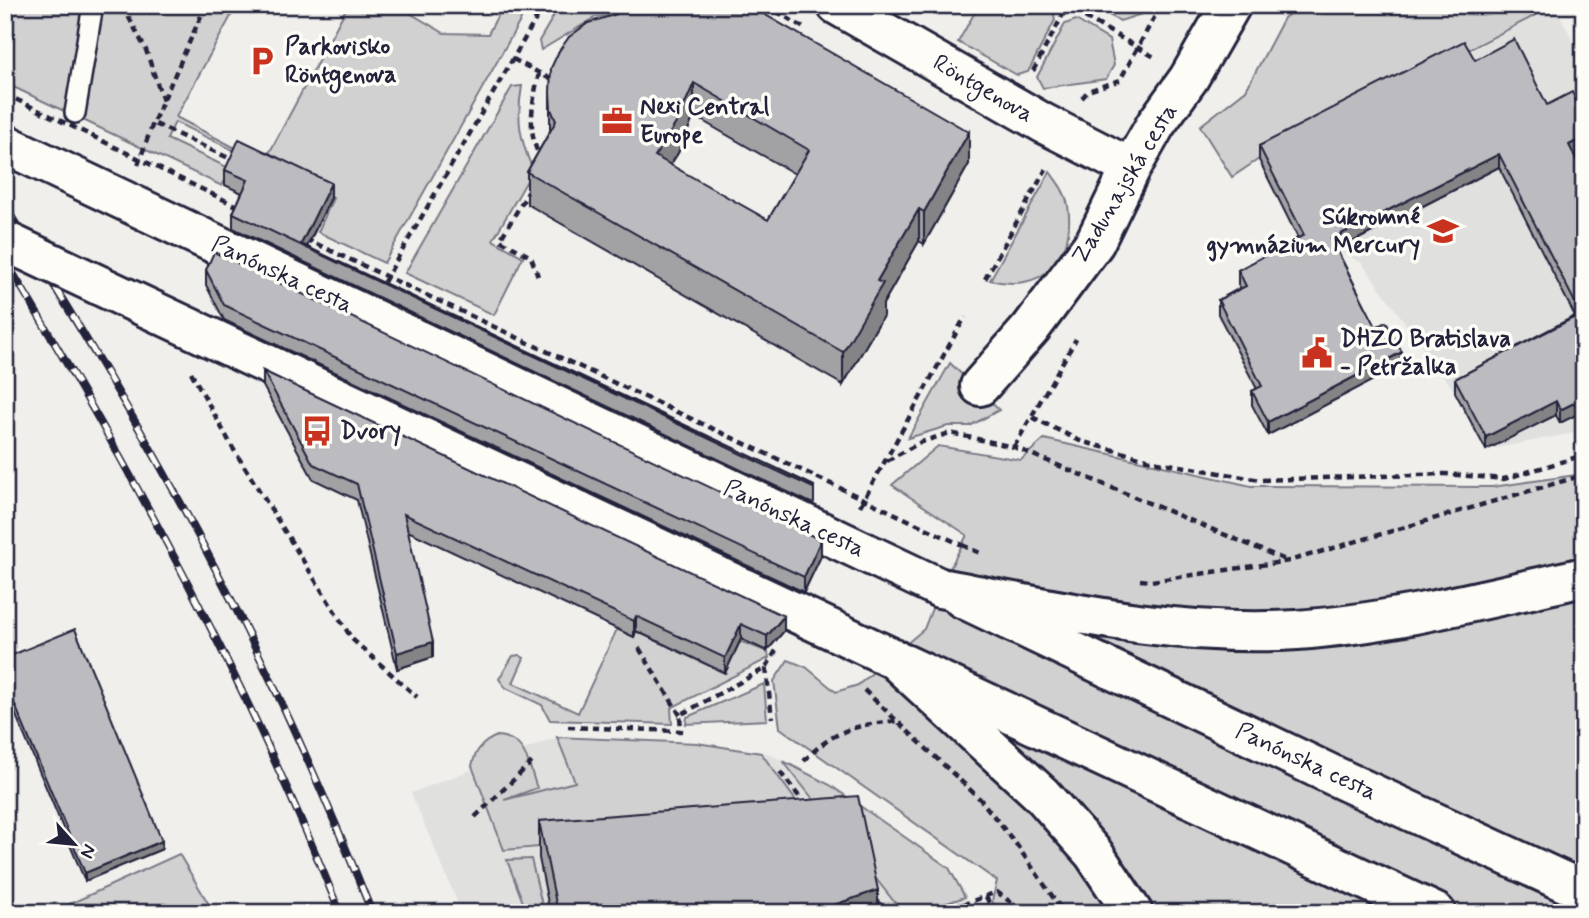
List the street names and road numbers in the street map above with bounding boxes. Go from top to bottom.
street label: Röntgenova [926,48,1039,132]
street label: Zadunajská cesta [1065,98,1185,270]
street label: Panónska cesta [206,229,358,321]
street label: Panónska cesta [718,473,870,565]
street label: Panónska cesta [1230,716,1382,808]

